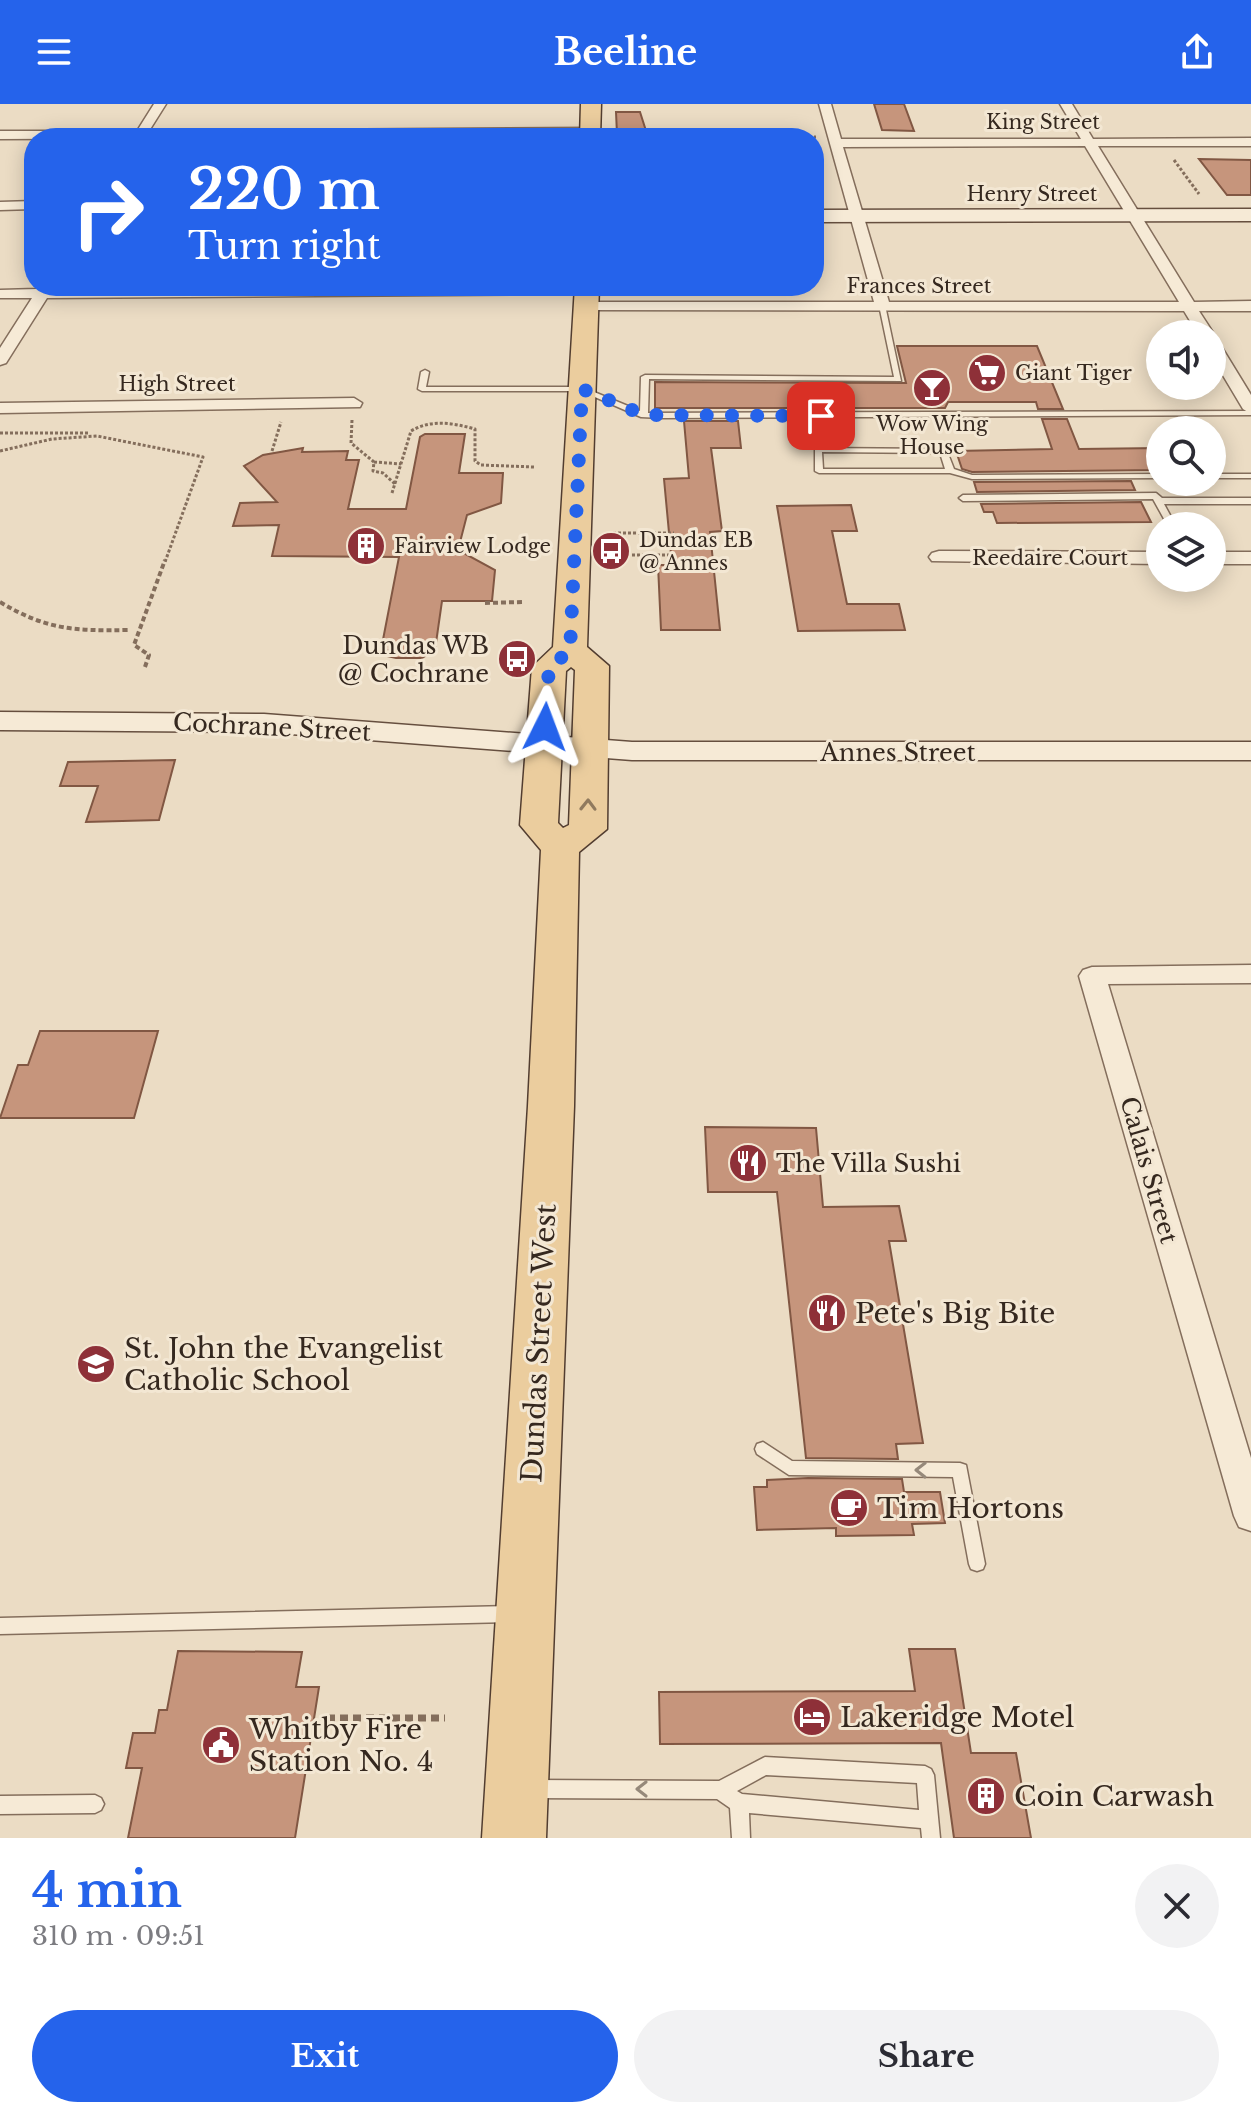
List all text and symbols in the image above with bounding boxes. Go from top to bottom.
icon: menu [32,30,76,74]
text: Beeline [554,30,697,75]
icon: share [1175,30,1219,74]
street label: King Street [986,110,1100,134]
text: 220 m [188,155,380,224]
icon: right [56,160,160,264]
street label: Henry Street [967,182,1098,206]
text: Turn right [188,224,381,269]
street label: Frances Street [847,274,992,298]
map controls [1146,320,1226,592]
button: sound [1146,320,1226,400]
supermarket icon: Giant Tiger [966,352,1008,394]
place label: Giant Tiger [1015,361,1132,385]
bar icon: Wow Wing House [911,367,953,409]
street label: High Street [119,372,236,396]
pin [787,382,855,450]
icon: arrive [799,394,843,438]
place label: Wow Wing House [875,412,989,459]
button: search [1146,416,1226,496]
button: layers [1146,512,1226,592]
building icon: Fairview Lodge [345,525,387,567]
place label: Dundas EB @ Annes [639,528,753,575]
bus stop icon: Dundas EB @ Annes [590,530,632,572]
place label: Fairview Lodge [394,534,551,558]
street label: Reedaire Court [972,546,1128,570]
place label: Dundas WB @ Cochrane [338,631,489,688]
bus stop icon: Dundas WB @ Cochrane [496,638,538,680]
position arrow [503,685,587,769]
street label: Cochrane Street [172,707,372,747]
street label: Annes Street [819,738,976,767]
one-way arrow [580,798,597,811]
street label: Calais Street [1114,1093,1184,1247]
restaurant icon: The Villa Sushi [727,1142,769,1184]
place label: The Villa Sushi [776,1149,961,1178]
street label: Dundas Street West [514,1202,564,1483]
restaurant icon: Pete's Big Bite [806,1292,848,1334]
place label: Pete's Big Bite [855,1296,1055,1331]
place label: St. John the Evangelist Catholic School [124,1331,444,1398]
school or university icon: St. John the Evangelist Catholic School [75,1343,117,1385]
one-way arrow [914,1461,927,1478]
cafe icon: Tim Hortons [828,1487,870,1529]
place label: Tim Hortons [877,1491,1064,1526]
hotel icon: Lakeridge Motel [791,1696,833,1738]
place label: Lakeridge Motel [840,1700,1074,1735]
place label: Whitby Fire Station No. 4 [248,1712,433,1779]
public building icon: Whitby Fire Station No. 4 [200,1724,242,1766]
building icon: Coin Carwash [965,1775,1007,1817]
place label: Coin Carwash [1014,1779,1214,1814]
one-way arrow [635,1780,648,1798]
text: 4 min [32,1860,182,1920]
button: close [1135,1864,1219,1948]
text: 310 m · 09:51 [32,1920,205,1952]
button: Exit [32,2010,618,2102]
button: Share [634,2010,1219,2102]

